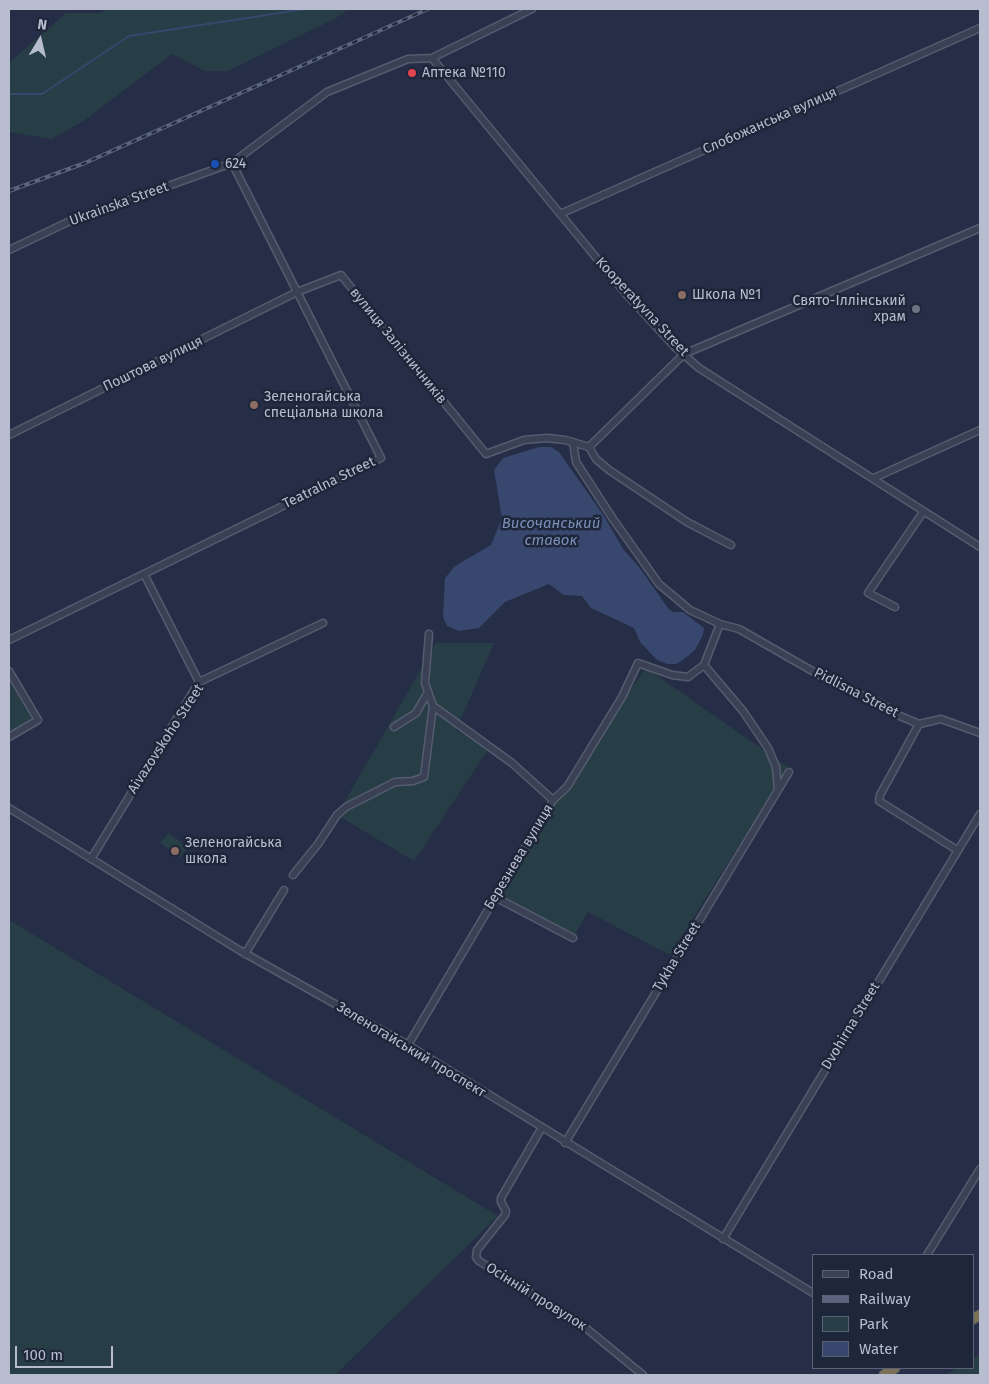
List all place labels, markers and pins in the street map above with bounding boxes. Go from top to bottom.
place label: Аптека №110 [422,65,506,81]
marker: Аптека №110 [406,67,418,79]
place label: 624 [225,156,246,172]
marker: 624 [209,158,221,170]
place label: Школа №1 [692,287,761,303]
marker: Школа №1 [676,289,688,301]
place label: Свято-Іллінський храм [793,293,906,326]
marker: Свято-Іллінський храм [910,303,922,315]
place label: Зеленогайська спеціальна школа [264,389,383,422]
marker: Зеленогайська спеціальна школа [248,399,260,411]
place label: Зеленогайська школа [185,835,282,868]
marker: Зеленогайська школа [169,845,181,857]

